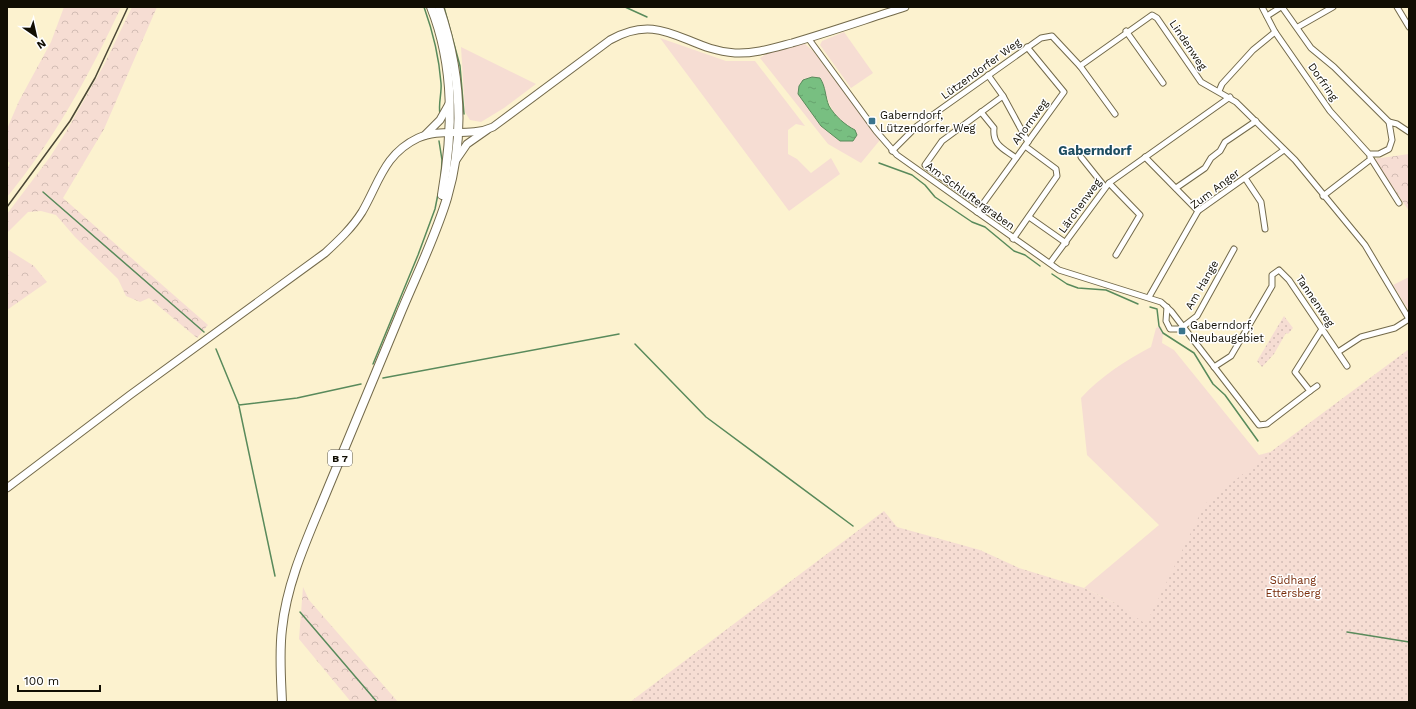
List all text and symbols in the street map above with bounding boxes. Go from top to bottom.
north arrow [16,16,56,56]
street label: Lindenweg [1167,18,1210,73]
text: N [34,36,48,52]
street label: Lützendorfer Weg [939,36,1024,102]
street label: Dorfring [1305,60,1341,104]
street label: Ahornweg [1009,97,1051,147]
place label: Gaberndorf, Lützendorfer Weg [880,109,976,135]
marker: Gaberndorf, Lützendorfer Weg [867,116,877,126]
district label: Gaberndorf [1058,143,1132,158]
street label: Am Schluftergraben [923,159,1017,233]
street label: Zum Anger [1188,166,1243,212]
street label: Lärchenweg [1056,176,1104,236]
street label: Am Hange [1183,258,1221,312]
street label: Tannenweg [1293,273,1337,329]
place label: Gaberndorf, Neubaugebiet [1190,319,1264,345]
marker: Gaberndorf, Neubaugebiet [1177,326,1187,336]
road number: B 7 [328,450,352,466]
park label: Südhang Ettersberg [1265,574,1321,600]
scale bar [18,667,100,693]
text: 100 m [24,674,59,688]

